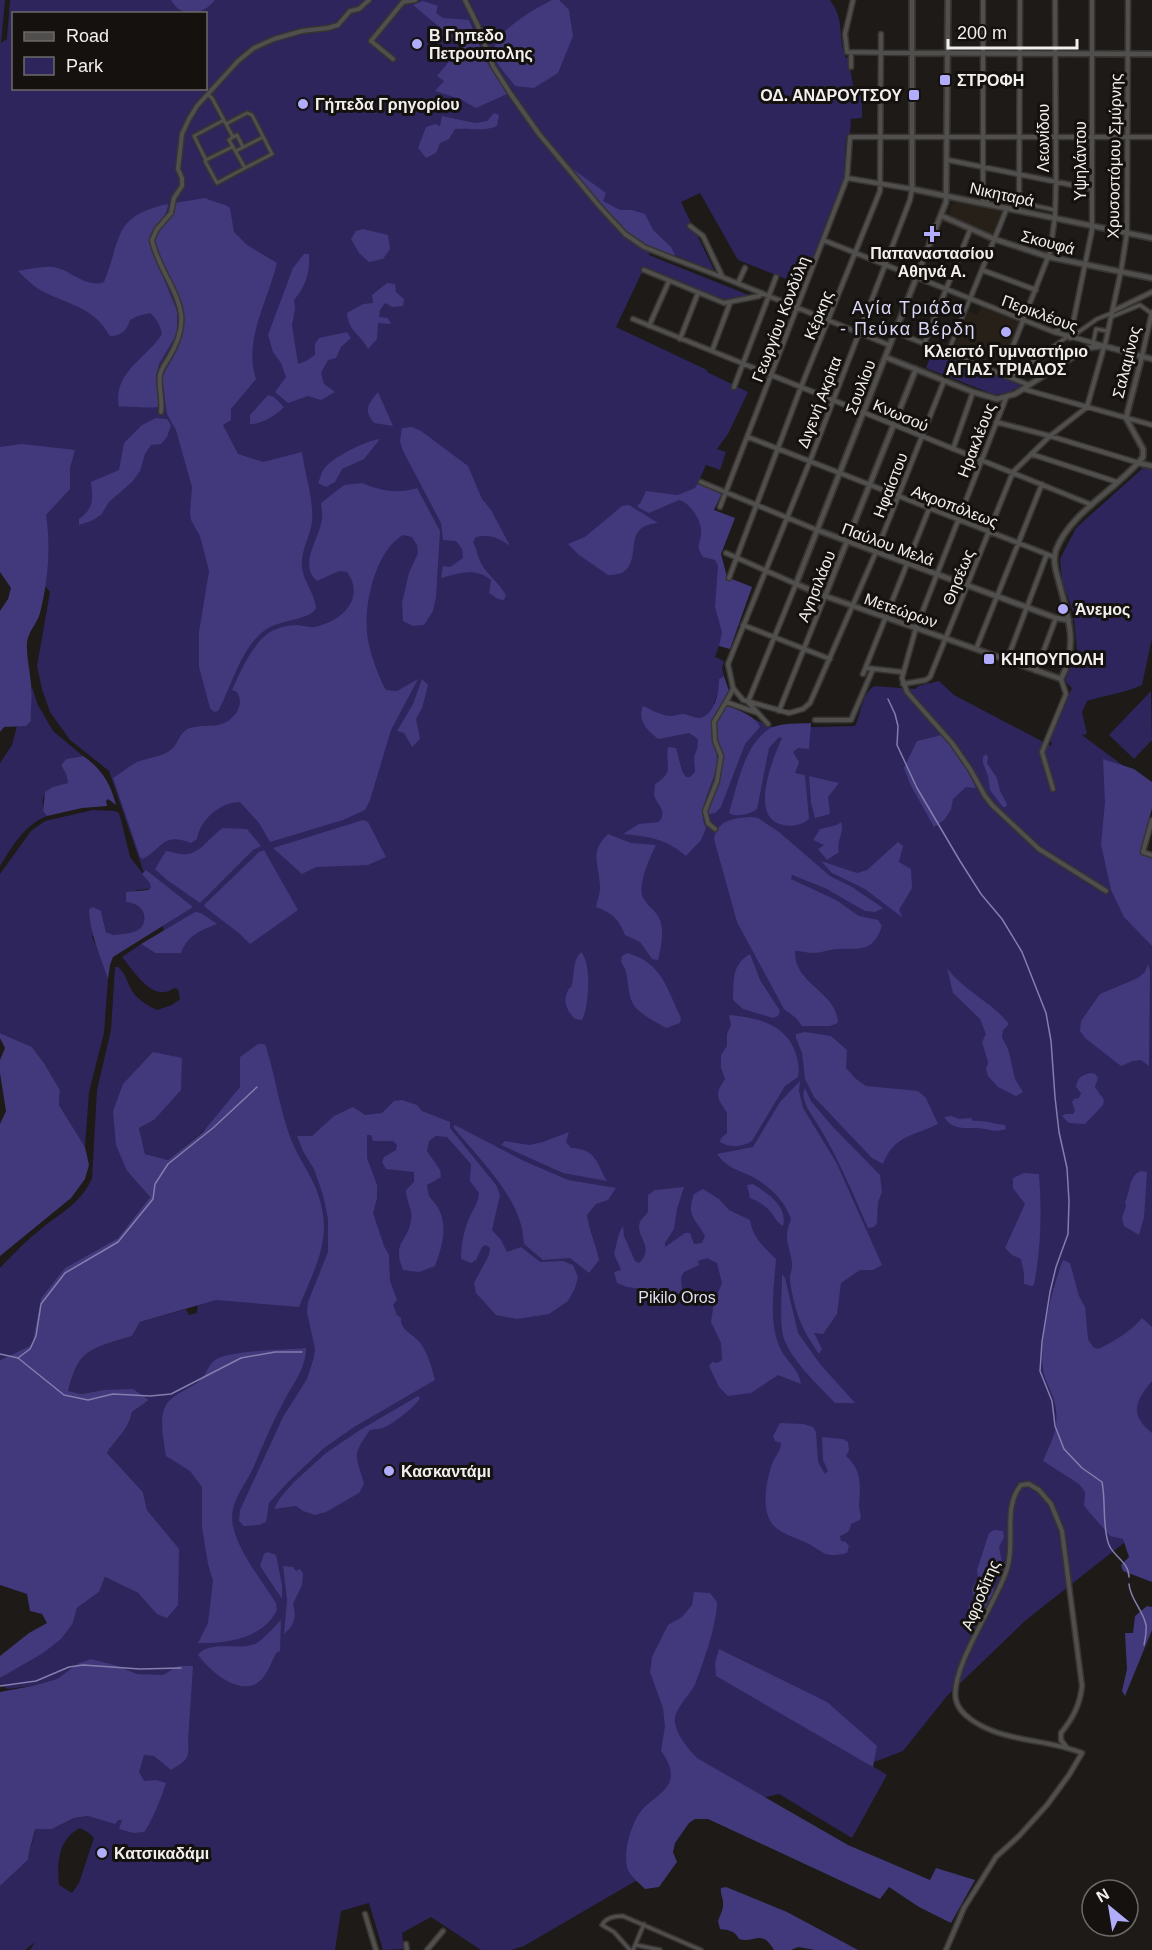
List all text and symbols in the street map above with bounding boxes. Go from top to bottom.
legend [12,12,207,90]
scale bar [948,12,1077,50]
text: 200 m [957,23,1007,43]
text: Road [66,26,109,46]
place label: Β Γηπεδο Πετρουπολης [429,27,533,63]
marker: Β Γηπεδο Πετρουπολης [410,37,424,51]
text: Park [66,56,104,76]
place label: ΣΤΡΟΦΗ [957,72,1024,89]
marker: ΣΤΡΟΦΗ [938,73,952,87]
street label: Χρυσοστόμου Σμύρνης [1105,73,1124,239]
place label: ΟΔ. ΑΝΔΡΟΥΤΣΟΥ [760,87,902,104]
marker: ΟΔ. ΑΝΔΡΟΥΤΣΟΥ [907,88,921,102]
place label: Γήπεδα Γρηγορίου [315,96,460,113]
marker: Γήπεδα Γρηγορίου [296,97,310,111]
street label: Λεωνίδου [1035,104,1052,172]
street label: Υψηλάντου [1072,121,1089,201]
street label: Νικηταρά [968,179,1036,210]
marker: Παπαναστασίου Αθηνά Α. [925,227,939,241]
street label: Σκουφά [1019,227,1077,258]
place label: Παπαναστασίου Αθηνά Α. [870,245,994,280]
street label: Γεωργίου Κονδύλη [749,254,812,384]
street label: Κέρκης [801,288,836,342]
street label: Περικλέους [999,292,1081,335]
district label: Αγία Τριάδα - Πεύκα Βέρδη [840,298,976,339]
street label: Σαλαμίνος [1109,324,1144,400]
marker: Κλειστό Γυμναστήριο ΑΓΙΑΣ ΤΡΙΑΔΟΣ [999,325,1013,339]
place label: Κλειστό Γυμναστήριο ΑΓΙΑΣ ΤΡΙΑΔΟΣ [924,343,1088,378]
street label: Διγενή Ακρίτα [794,354,845,450]
street label: Σουλίου [842,358,879,417]
street label: Κνωσού [870,396,931,435]
street label: Ηρακλέους [954,400,999,480]
street label: Ηφαίστου [870,450,911,520]
street label: Ακροπόλεως [909,482,1001,531]
street label: Παύλου Μελά [839,520,936,569]
street label: Θησέως [940,547,977,608]
street label: Αγησιλάου [794,548,838,624]
street label: Μετεώρων [862,590,940,631]
place label: Άνεμος [1075,601,1130,619]
marker: Άνεμος [1056,602,1070,616]
place label: ΚΗΠΟΥΠΟΛΗ [1001,651,1104,668]
marker: ΚΗΠΟΥΠΟΛΗ [982,652,996,666]
park label: Pikilo Oros [638,1289,716,1306]
place label: Κασκαντάμι [401,1463,491,1480]
marker: Κασκαντάμι [382,1464,396,1478]
street label: Αφροδίτης [958,1557,1003,1633]
place label: Κατσικαδάμι [114,1845,209,1862]
marker: Κατσικαδάμι [95,1846,109,1860]
north arrow [1080,1878,1140,1938]
text: N [1093,1885,1112,1906]

